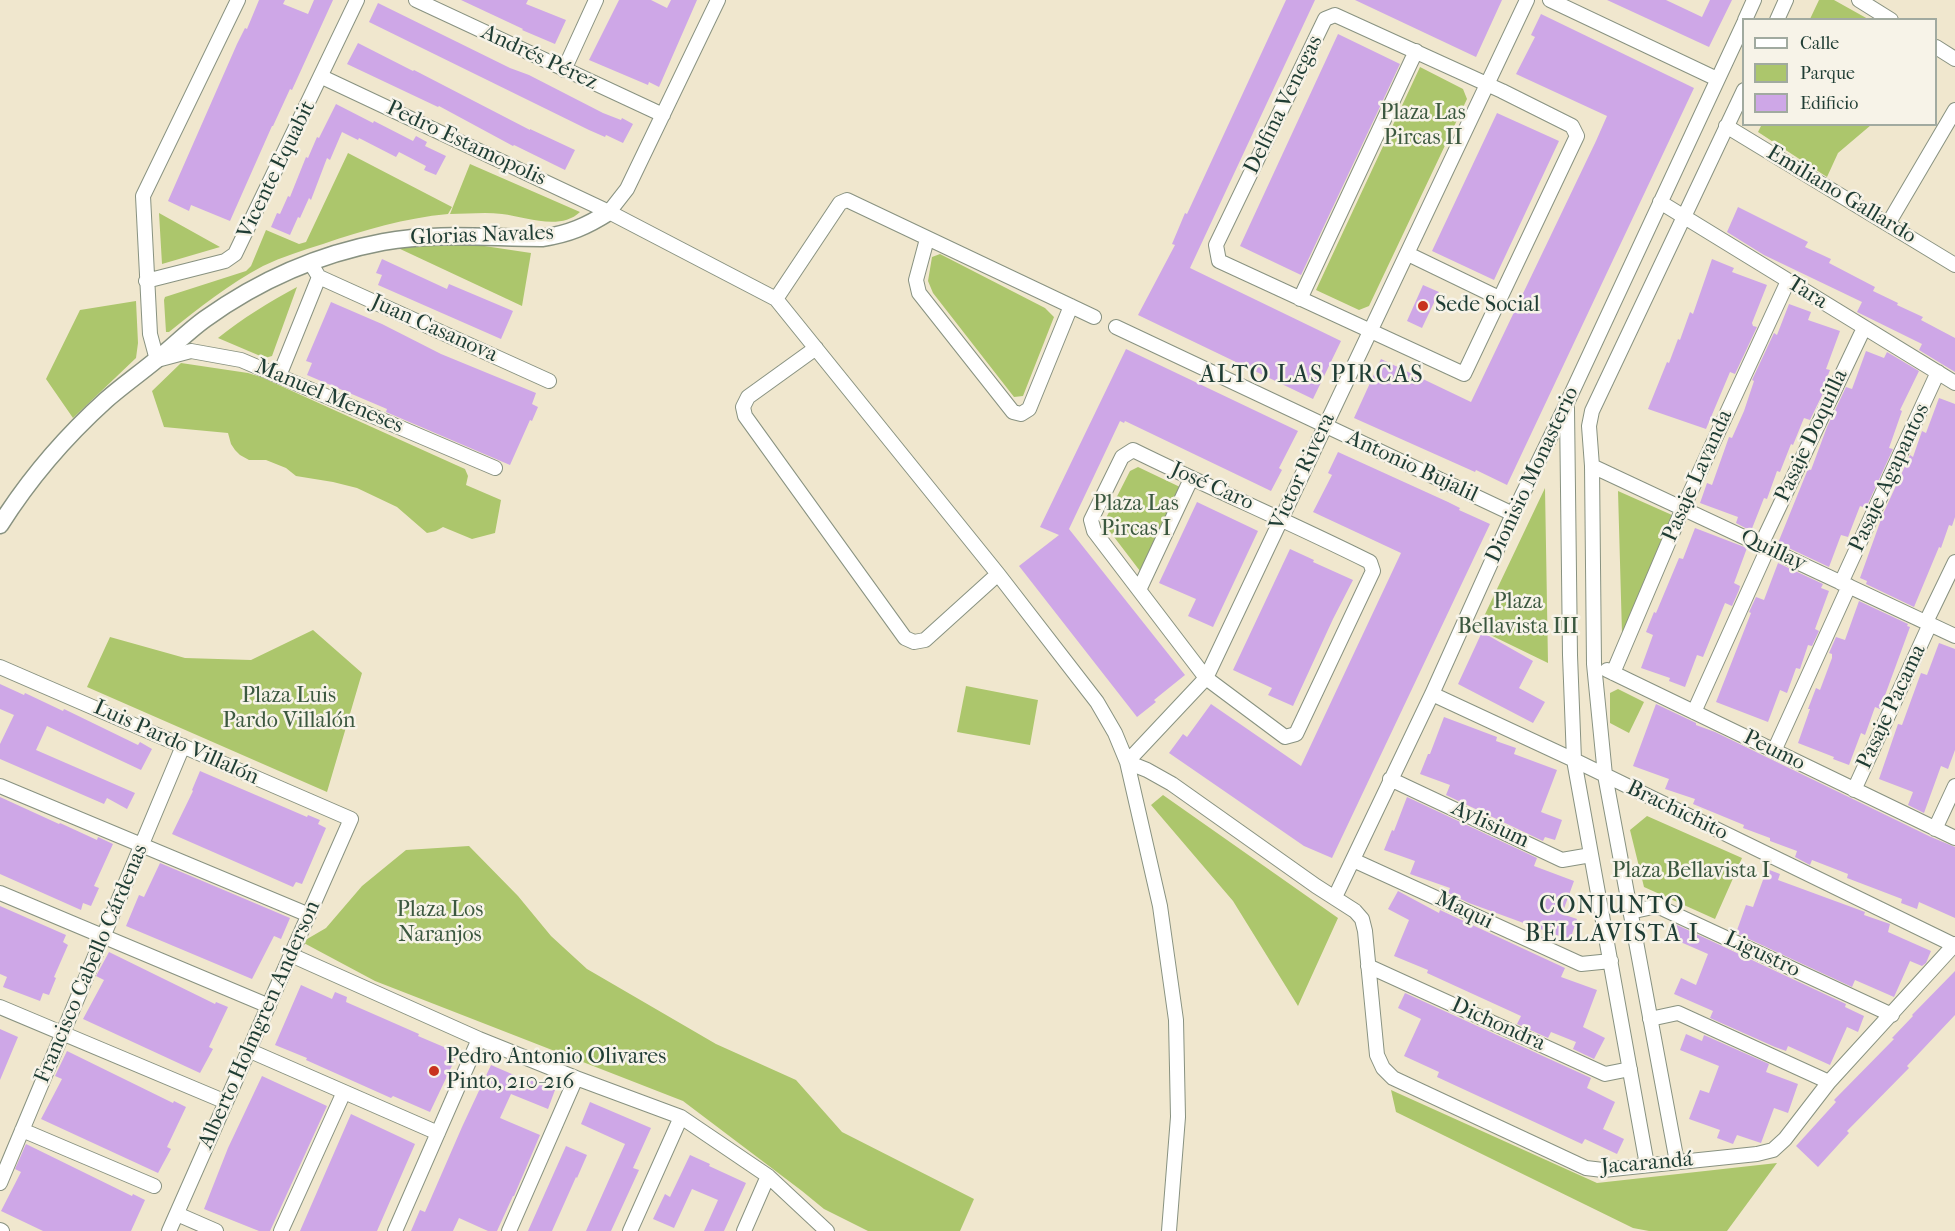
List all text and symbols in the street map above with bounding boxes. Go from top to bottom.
legend [1742,18,1937,126]
street label: Andrés Pérez [477,20,601,96]
street label: Delfina Venegas [1239,31,1329,179]
text: Calle [1800,33,1839,54]
text: Parque [1800,63,1855,84]
text: Edificio [1800,93,1858,114]
street label: Pedro Estamopolis [382,95,550,193]
street label: Vicente Equabit [232,97,322,243]
park label: Plaza Las Pircas II [1380,101,1466,152]
street label: Emiliano Gallardo [1761,140,1921,250]
street label: Glorias Navales [410,220,554,252]
street label: Tara [1782,271,1832,315]
street label: Juan Casanova [367,289,501,369]
place label: Sede Social [1435,293,1540,319]
marker: Sede Social [1416,299,1430,313]
street label: Manuel Meneses [251,354,407,440]
district label: ALTO LAS PIRCAS [1200,362,1424,390]
street label: Pasaje Doquilla [1770,365,1854,507]
street label: Dionisio Monasterio [1481,383,1585,567]
street label: Pasaje Agapantos [1844,400,1936,556]
street label: Pasaje Lavanda [1657,406,1739,546]
street label: Victor Rivera [1264,409,1342,535]
street label: Antonio Bujalil [1342,425,1482,509]
street label: José Caro [1166,457,1258,517]
park label: Plaza Las Pircas I [1093,492,1179,544]
street label: Quillay [1736,524,1810,578]
park label: Plaza Bellavista III [1457,590,1579,642]
street label: Pasaje Pacama [1852,641,1932,773]
park label: Plaza Luis Pardo Villalón [223,684,355,736]
street label: Luis Pardo Villalón [89,695,263,791]
street label: Peumo [1739,725,1809,777]
street label: Brachichito [1622,775,1732,847]
street label: Aylisium [1447,796,1533,854]
street label: Francisco Cabello Cárdenas [30,841,154,1087]
park label: Plaza Bellavista I [1612,859,1770,885]
street label: Maqui [1431,886,1497,936]
district label: CONJUNTO BELLAVISTA I [1525,893,1699,949]
street label: Alberto Holmgren Anderson [193,897,327,1153]
park label: Plaza Los Naranjos [397,898,483,950]
street label: Ligustro [1720,926,1804,984]
street label: Dichondra [1447,993,1549,1057]
place label: Pedro Antonio Olivares Pinto, 210-216 [446,1045,666,1096]
marker: Pedro Antonio Olivares Pinto, 210-216 [427,1064,441,1078]
street label: Jacarandá [1600,1147,1694,1181]

